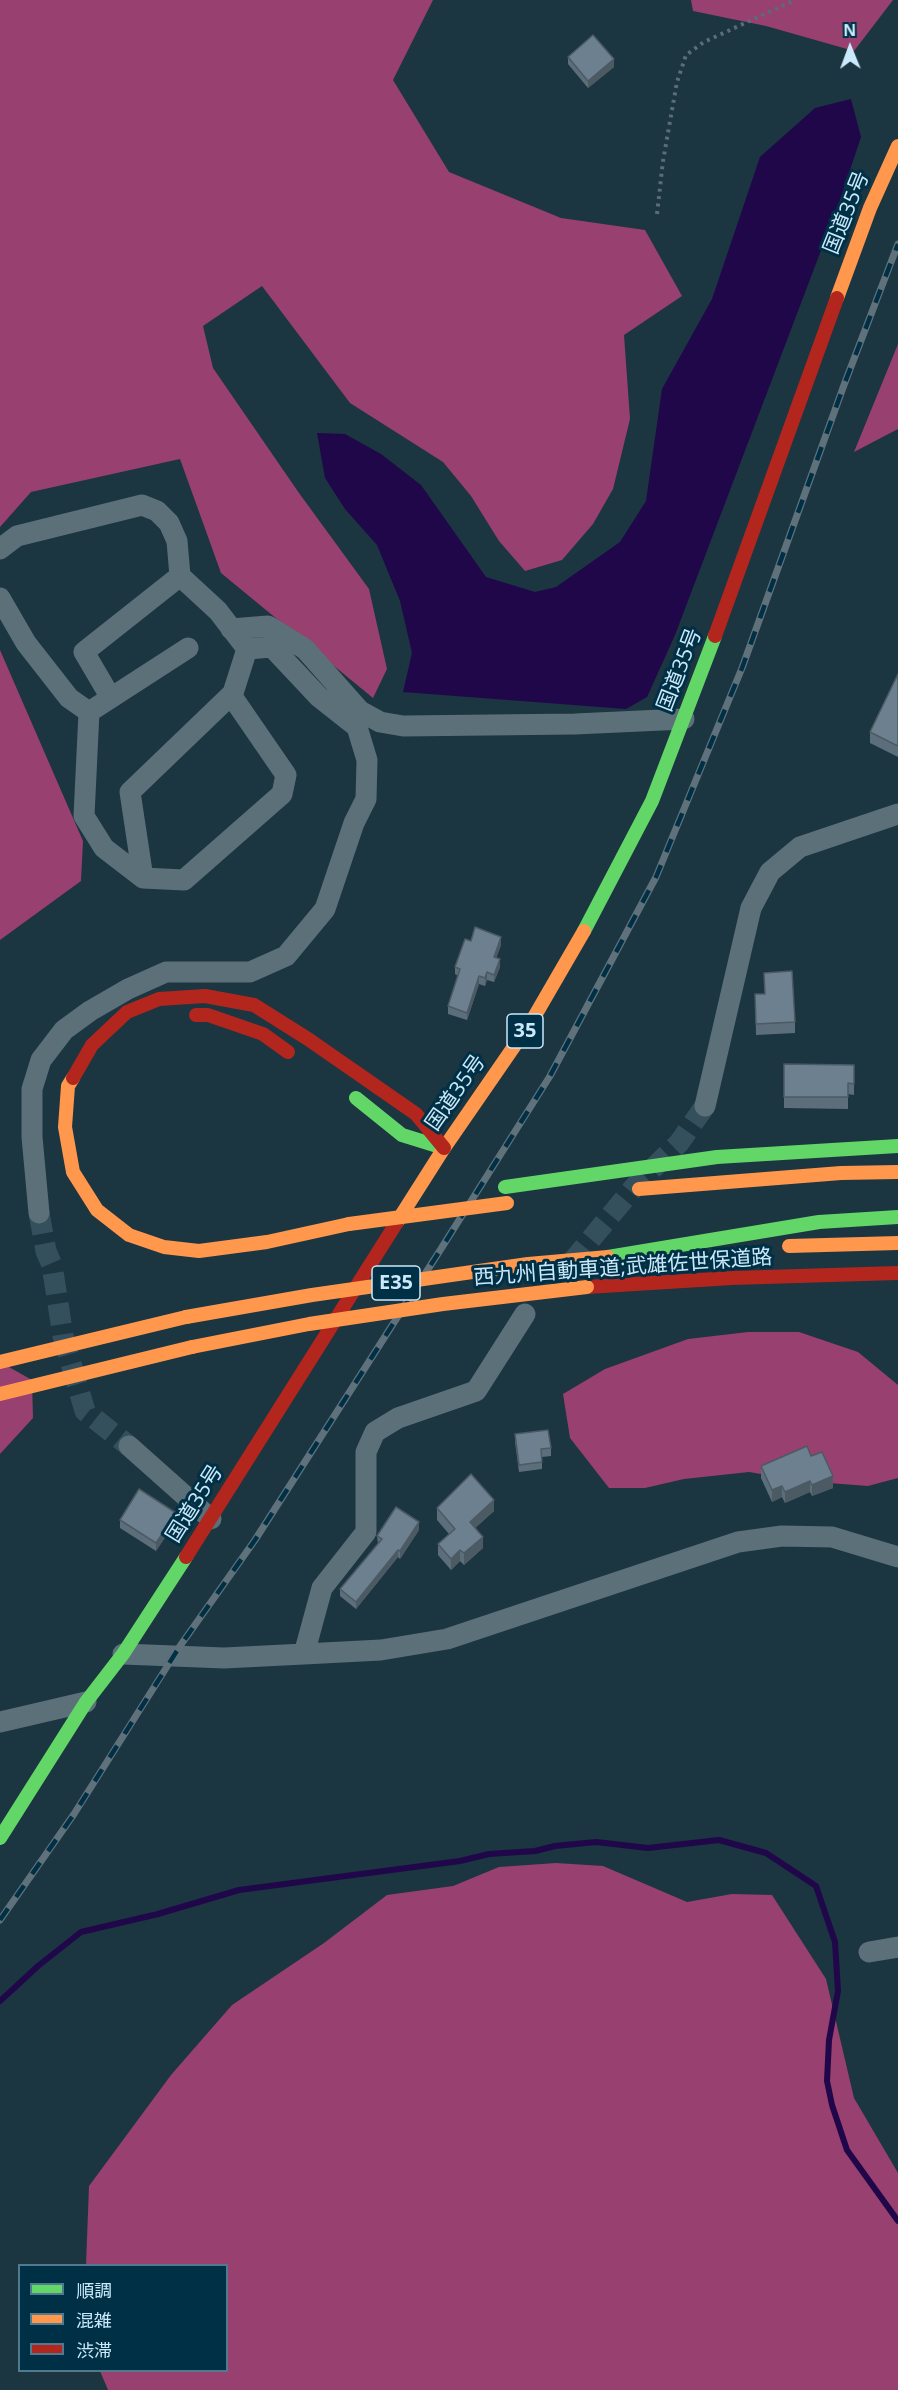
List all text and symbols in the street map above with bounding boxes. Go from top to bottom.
north arrow [820,18,880,78]
text: N [843,19,856,41]
street label: 国道35号 [819,168,875,258]
street label: 国道35号 [653,625,707,715]
road number: 35 [507,1014,543,1048]
street label: 国道35号 [421,1050,491,1136]
street label: 西九州自動車道;武雄佐世保道路 [473,1245,773,1291]
road number: E35 [372,1266,420,1300]
street label: 国道35号 [161,1460,229,1548]
legend [18,2264,228,2372]
text: 順調 [76,2278,112,2302]
text: 混雑 [76,2308,112,2332]
text: 渋滞 [76,2338,112,2362]

